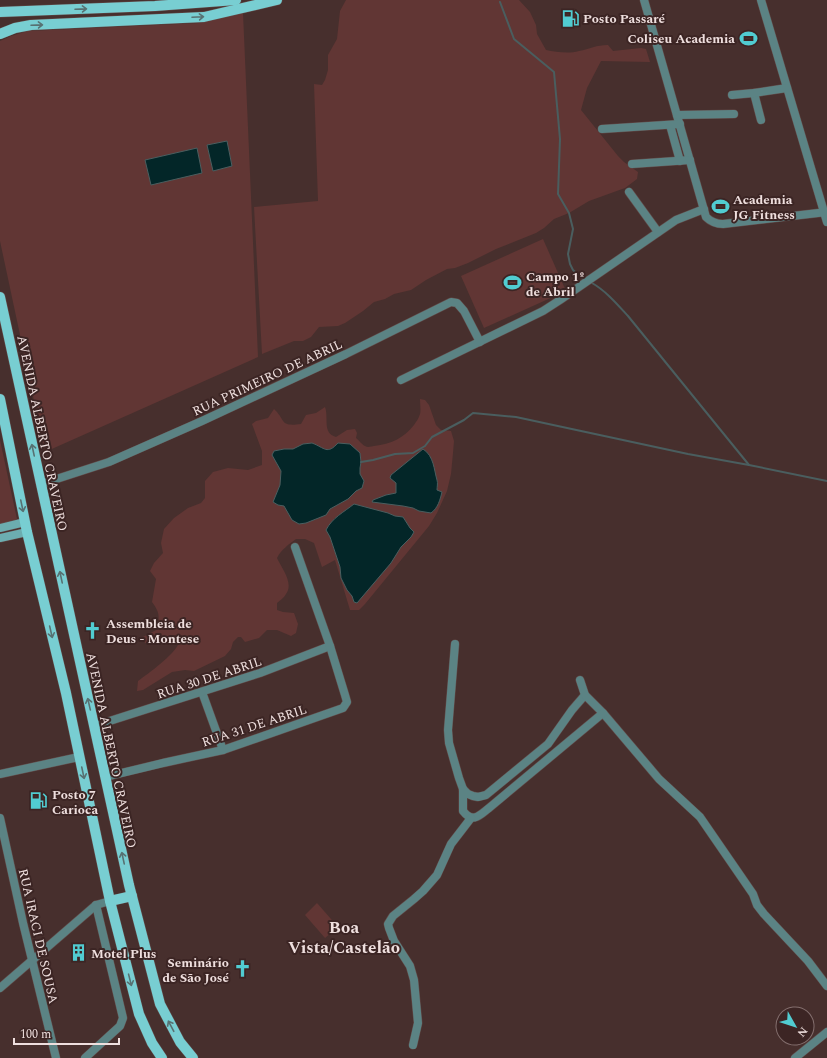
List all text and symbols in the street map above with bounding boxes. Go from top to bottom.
one-way arrow [74,5,87,12]
fuel station icon: Posto Passaré [560,8,580,28]
place label: Posto Passaré [583,9,665,29]
one-way arrow [191,14,204,21]
one-way arrow [30,21,43,29]
sports icon: Coliseu Academia [738,28,758,48]
place label: Coliseu Academia [628,29,735,49]
place label: Academia JG Fitness [733,190,795,225]
sports icon: Academia JG Fitness [710,196,730,216]
place label: Campo 1º de Abril [526,267,585,302]
sports icon: Campo 1º de Abril [503,273,523,293]
street label: AVENIDA ALBERTO CRAVEIRO [11,333,73,533]
street label: RUA PRIMEIRO DE ABRIL [189,334,346,422]
one-way arrow [29,444,37,457]
one-way arrow [18,499,26,512]
one-way arrow [57,571,65,584]
place label: Assembleia de Deus - Montese [106,614,199,649]
church icon: Assembleia de Deus - Montese [83,620,103,640]
one-way arrow [48,625,56,638]
street label: AVENIDA ALBERTO CRAVEIRO [80,650,142,850]
street label: RUA 30 DE ABRIL [154,652,265,704]
one-way arrow [85,698,93,711]
street label: RUA 31 DE ABRIL [199,700,310,752]
one-way arrow [79,766,87,779]
place label: Posto 7 Carioca [52,785,98,820]
fuel station icon: Posto 7 Carioca [29,791,49,811]
one-way arrow [119,852,127,865]
street label: RUA IRACI DE SOUSA [13,867,63,1006]
district label: Boa Vista/Castelão [288,915,400,961]
building icon: Motel Plus [68,943,88,963]
place label: Motel Plus [91,944,156,964]
place label: Seminário de São José [162,953,229,988]
church icon: Seminário de São José [232,959,252,979]
one-way arrow [127,973,135,986]
north arrow [775,1006,815,1046]
scale bar [14,1020,119,1046]
one-way arrow [167,1020,174,1032]
text: N [793,1023,812,1041]
text: 100 m [20,1025,51,1044]

